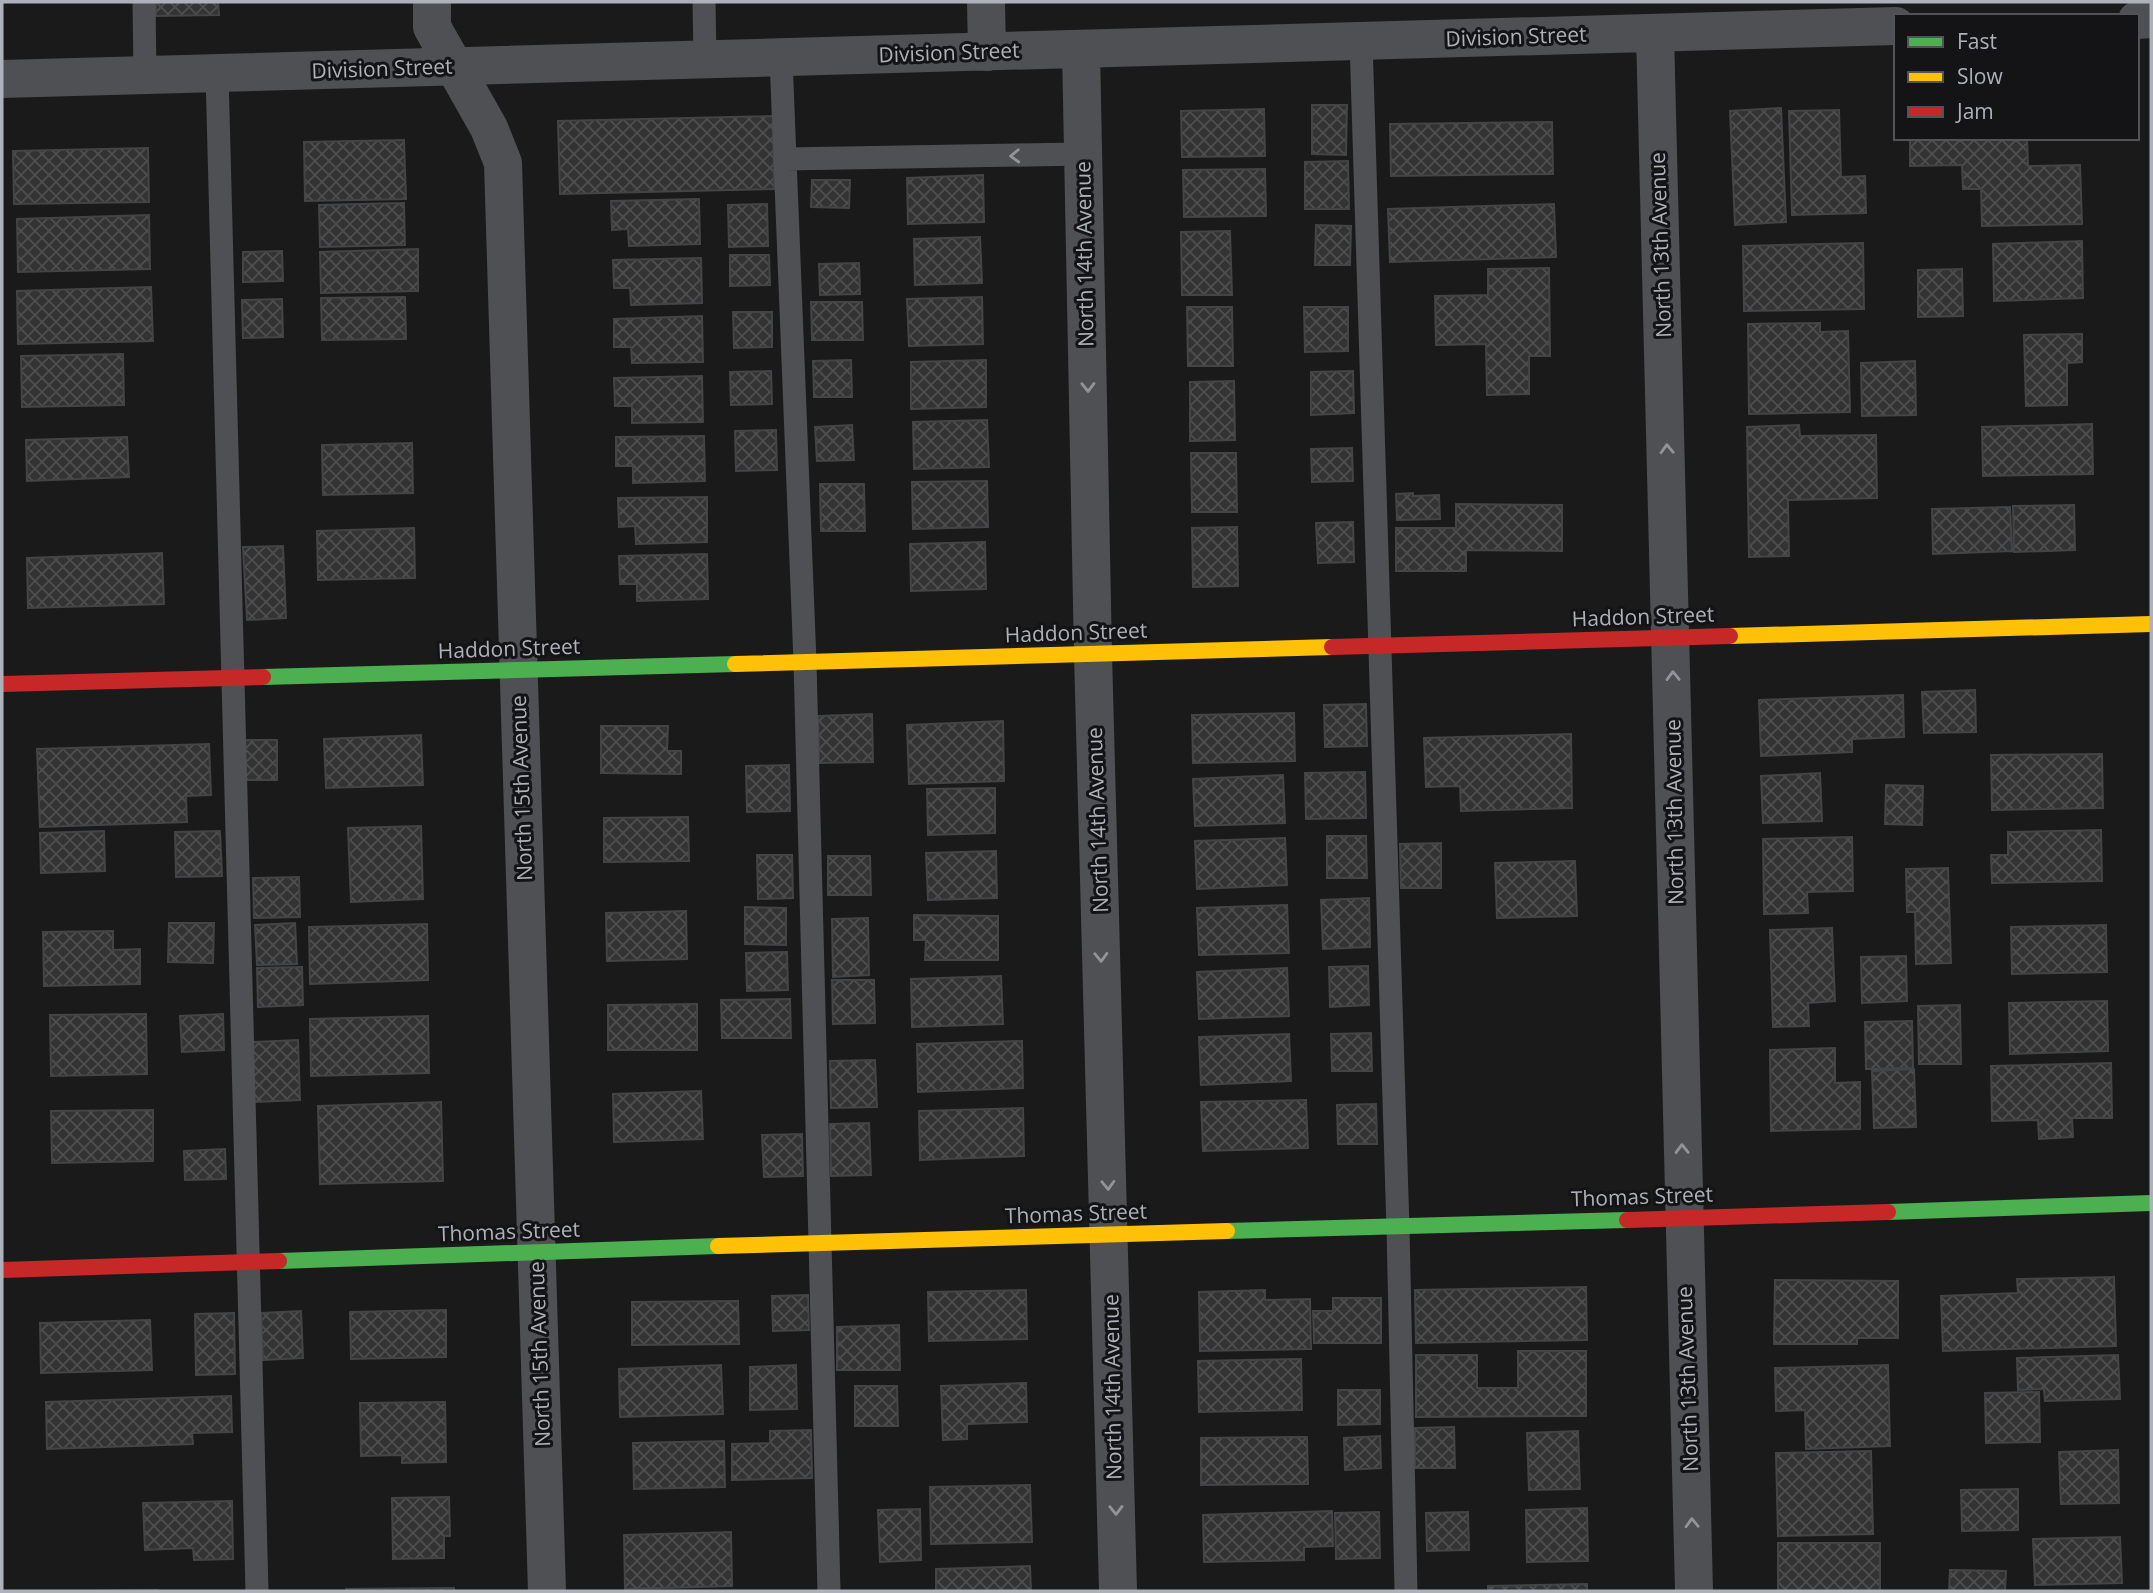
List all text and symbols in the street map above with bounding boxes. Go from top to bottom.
legend [1894,14,2139,140]
street label: Division Street [1445,20,1587,52]
text: Fast [1957,27,1997,55]
street label: Division Street [878,36,1020,68]
street label: Division Street [311,52,453,84]
text: Slow [1957,62,2003,90]
text: Jam [1955,97,1994,125]
one-way arrow [1009,149,1020,164]
street label: North 13th Avenue [1643,152,1677,338]
street label: North 14th Avenue [1068,161,1100,347]
one-way arrow [1080,382,1096,393]
one-way arrow [1659,443,1675,454]
street label: Haddon Street [1571,600,1715,632]
street label: Haddon Street [1004,616,1148,648]
street label: Haddon Street [437,632,581,664]
one-way arrow [1665,670,1681,681]
street label: North 15th Avenue [504,695,538,881]
street label: North 13th Avenue [1658,719,1690,905]
street label: North 14th Avenue [1080,727,1114,913]
one-way arrow [1094,952,1109,963]
one-way arrow [1674,1143,1689,1154]
one-way arrow [1100,1180,1115,1191]
street label: Thomas Street [1570,1180,1714,1212]
street label: Thomas Street [1004,1197,1148,1229]
street label: Thomas Street [437,1215,581,1247]
street label: North 15th Avenue [522,1261,556,1447]
street label: North 13th Avenue [1670,1286,1704,1472]
street label: North 14th Avenue [1096,1294,1128,1480]
one-way arrow [1108,1505,1124,1516]
one-way arrow [1684,1517,1699,1528]

